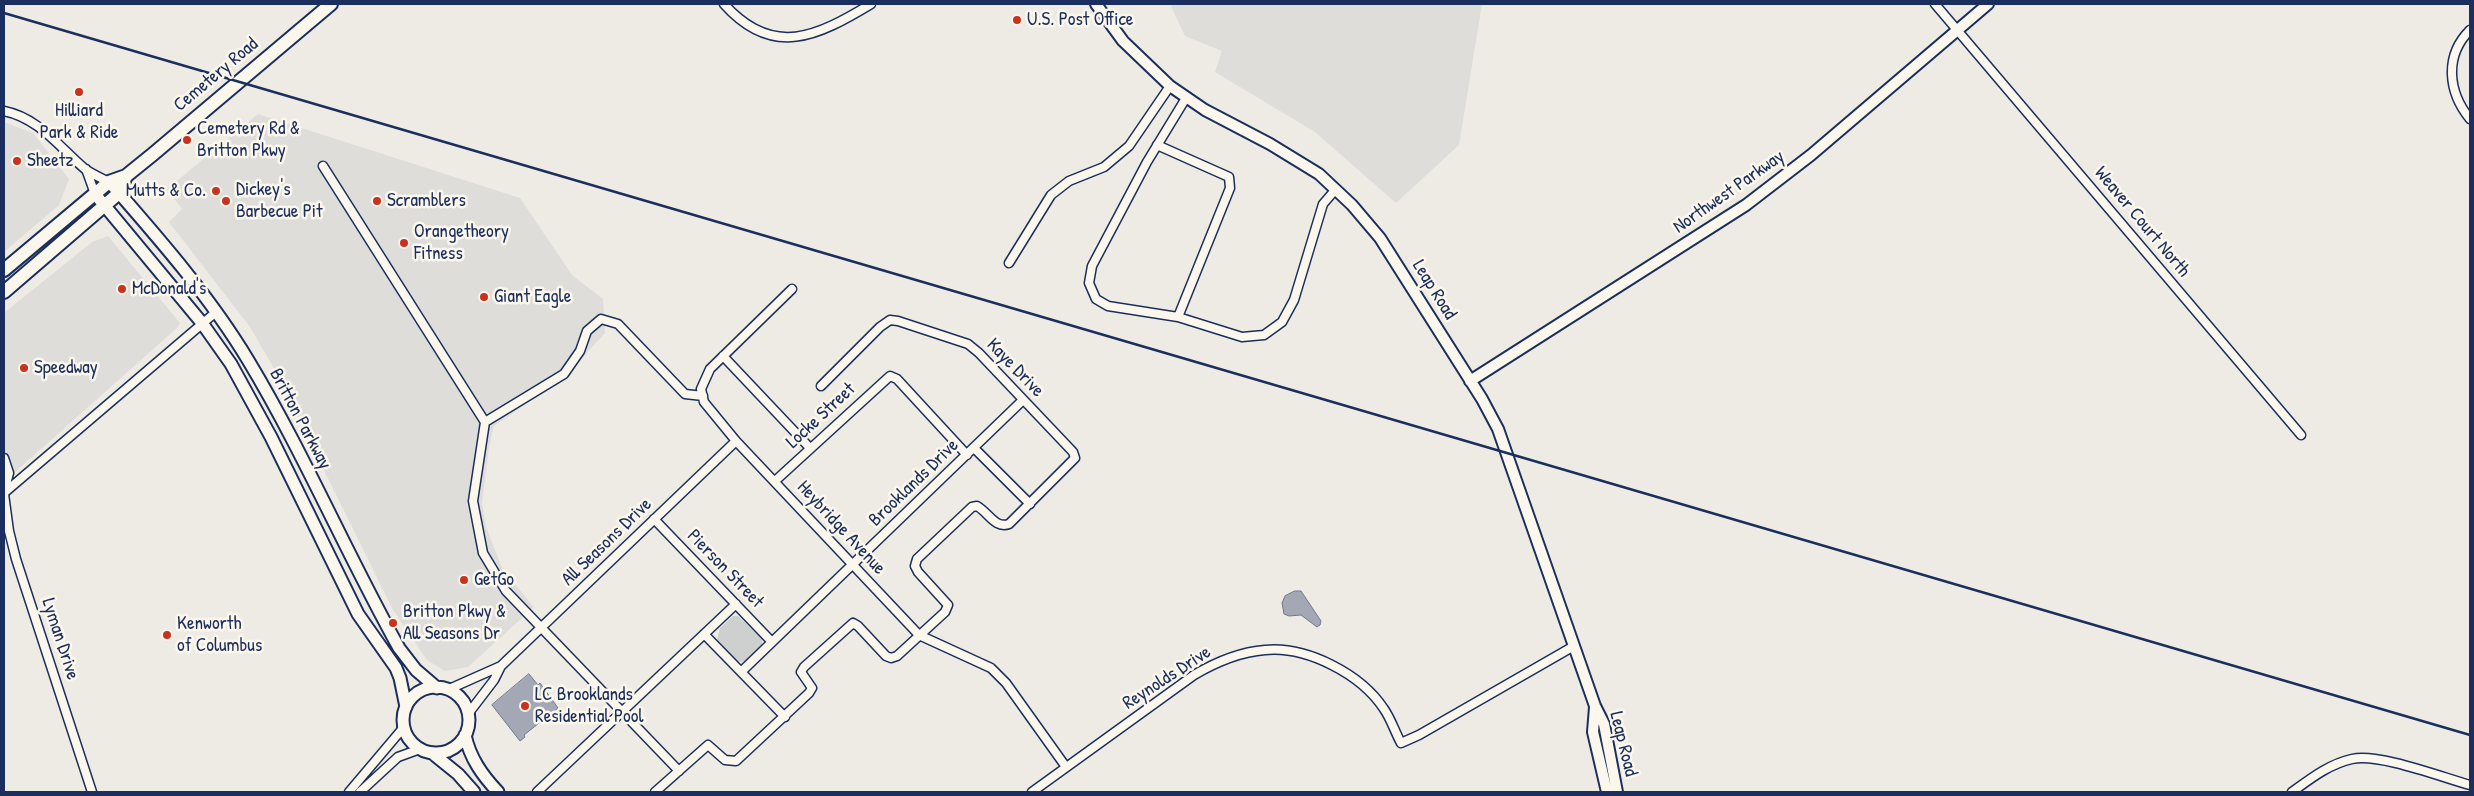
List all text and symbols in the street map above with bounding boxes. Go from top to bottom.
place label: U.S. Post Office [1027,9,1133,31]
marker: U.S. Post Office [1011,14,1023,26]
street label: Cemetery Road [169,33,263,117]
marker: Hilliard Park & Ride [73,86,85,98]
place label: Hilliard Park & Ride [40,100,118,144]
place label: Cemetery Rd & Britton Pkwy [197,118,300,162]
marker: Cemetery Rd & Britton Pkwy [181,134,193,146]
street label: Northwest Parkway [1669,145,1789,239]
place label: Sheetz [27,150,73,172]
marker: Sheetz [11,155,23,167]
street label: Weaver Court North [2089,162,2195,282]
place label: Dickey's Barbecue Pit [236,179,323,223]
place label: Mutts & Co. [126,180,206,202]
marker: Mutts & Co. [210,185,222,197]
place label: Scramblers [387,190,466,212]
marker: Dickey's Barbecue Pit [220,195,232,207]
marker: Scramblers [371,195,383,207]
place label: Orangetheory Fitness [414,221,509,265]
marker: Orangetheory Fitness [398,237,410,249]
street label: Leap Road [1407,256,1461,324]
place label: McDonald's [132,278,206,300]
marker: McDonald's [116,283,128,295]
place label: Giant Eagle [494,286,571,308]
marker: Giant Eagle [478,291,490,303]
street label: Kaye Drive [981,334,1049,402]
place label: Speedway [34,357,98,379]
marker: Speedway [18,362,30,374]
street label: Britton Parkway [264,365,336,473]
street label: Locke Street [782,378,860,454]
street label: Brooklands Drive [864,434,964,532]
street label: Heybridge Avenue [792,476,890,580]
street label: All Seasons Drive [557,493,657,591]
street label: Pierson Street [682,525,768,613]
place label: GetGo [474,569,514,591]
marker: GetGo [458,574,470,586]
street label: Lyman Drive [36,595,84,683]
place label: Britton Pkwy & All Seasons Dr [403,601,506,645]
place label: Kenworth of Columbus [177,613,262,657]
marker: Britton Pkwy & All Seasons Dr [387,617,399,629]
marker: Kenworth of Columbus [161,629,173,641]
street label: Reynolds Drive [1119,641,1215,715]
place label: LC Brooklands Residential Pool [535,684,643,728]
marker: LC Brooklands Residential Pool [519,700,531,712]
street label: Leap Road [1604,709,1642,779]

